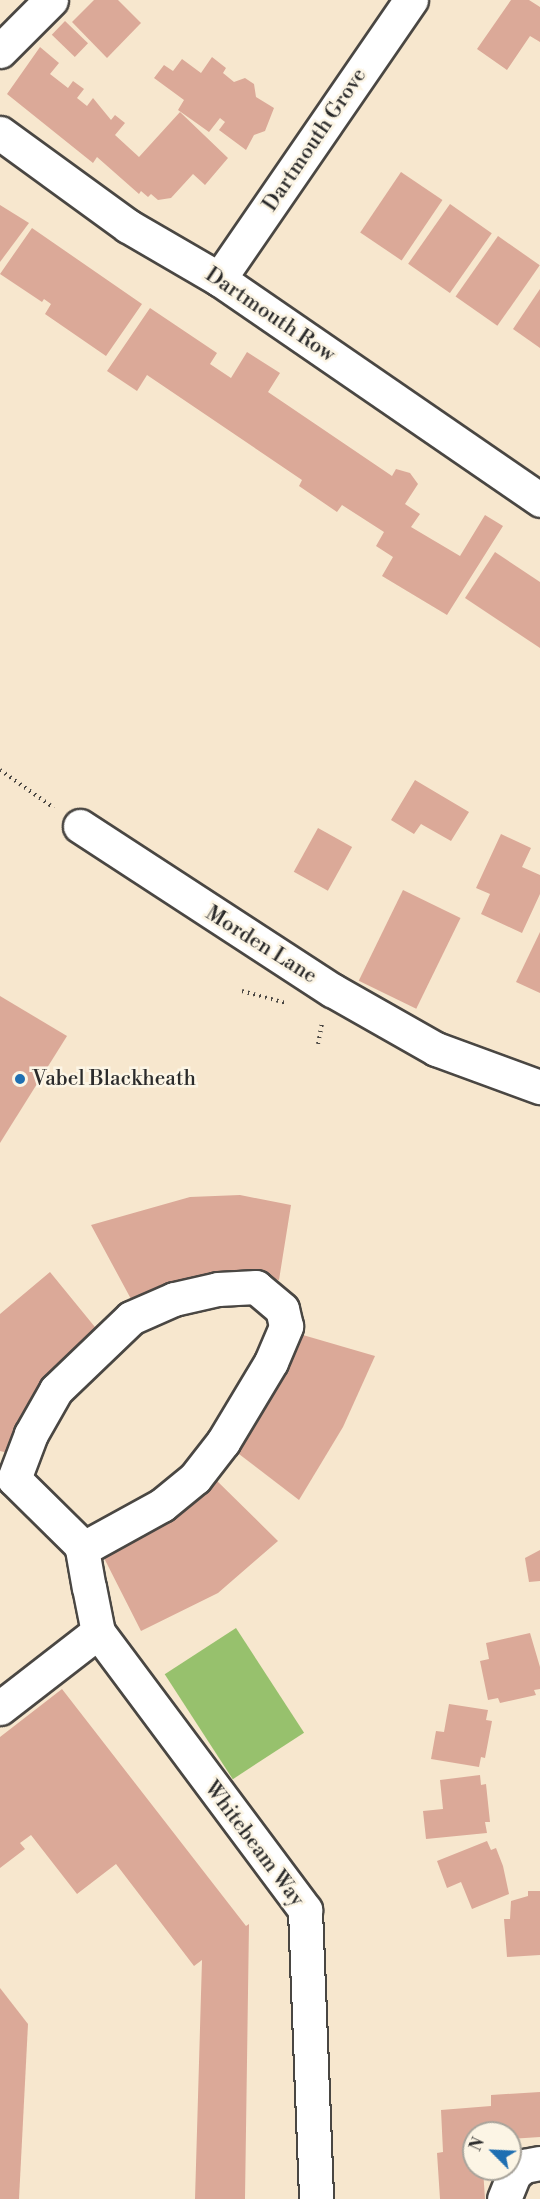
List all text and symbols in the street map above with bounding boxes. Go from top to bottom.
street label: Dartmouth Grove [258,64,372,216]
street label: Dartmouth Row [200,262,340,368]
street label: Morden Lane [201,901,321,989]
place label: Vabel Blackheath [32,1066,196,1092]
marker: Vabel Blackheath [13,1072,27,1086]
street label: Whitebeam Way [199,1776,309,1912]
north arrow [462,2121,522,2181]
text: N [466,2135,489,2154]

